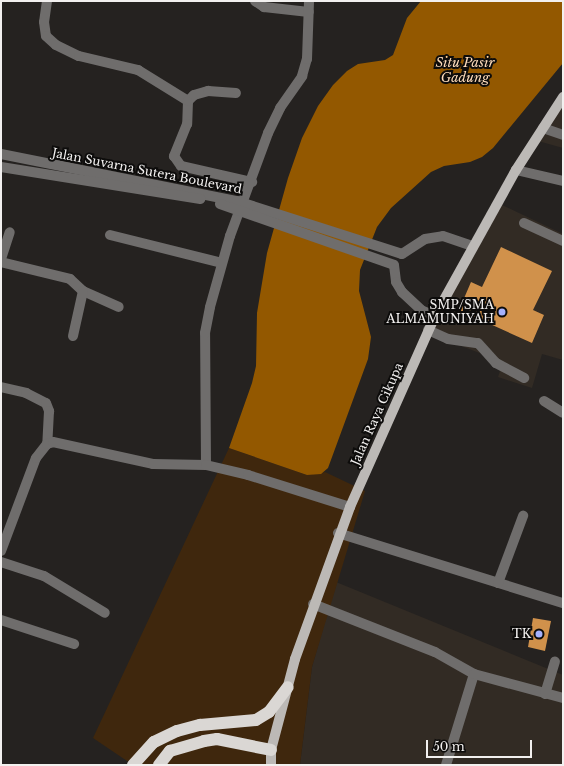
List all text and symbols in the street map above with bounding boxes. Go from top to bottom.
water label: Situ Pasir Gadung [435,56,495,87]
street label: Jalan Suvarna Sutera Boulevard [51,145,243,197]
place label: SMP/SMA ALMAMUNIYAH [386,298,494,326]
marker: SMP/SMA ALMAMUNIYAH [497,307,507,317]
street label: Jalan Raya Cikupa [348,361,406,467]
place label: TK [512,627,531,641]
marker: TK [534,629,544,639]
scale bar [428,732,534,758]
text: 50 m [433,739,465,754]

